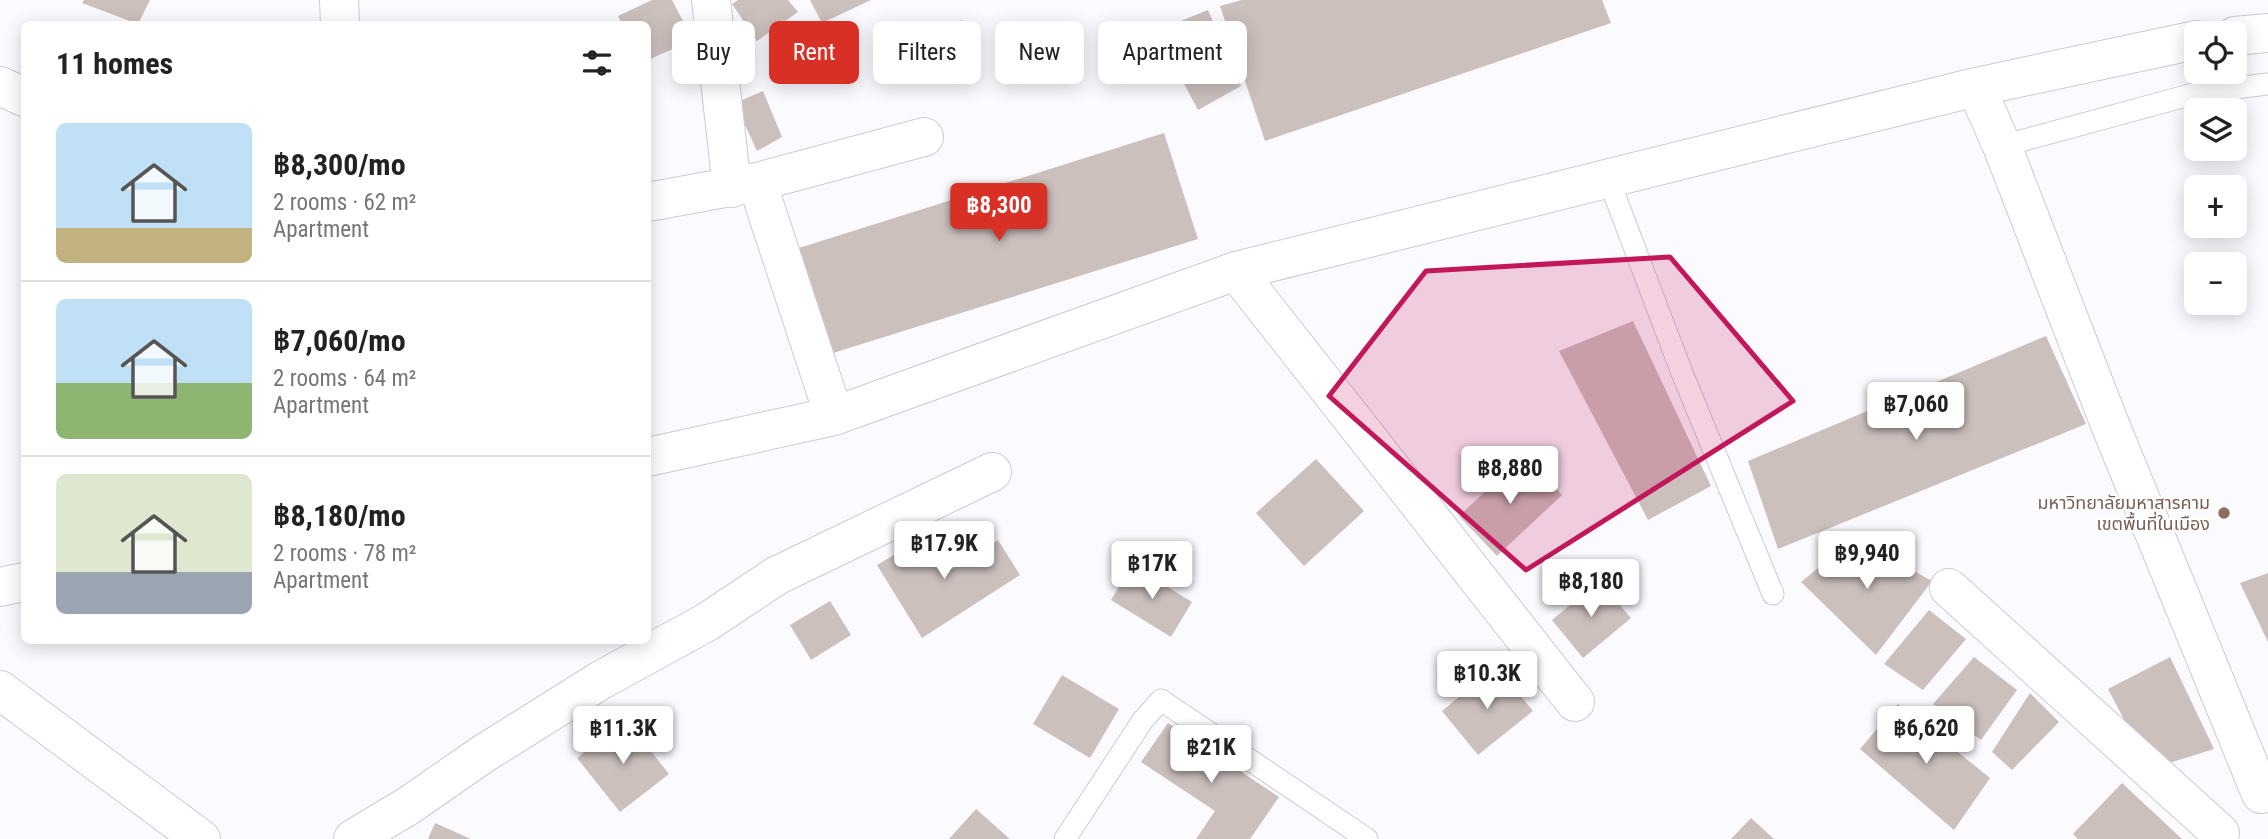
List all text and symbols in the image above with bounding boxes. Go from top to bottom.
chip: Buy [672,21,755,84]
chip: Rent [769,21,859,84]
chip: Filters [873,21,981,84]
chip: New [995,21,1084,84]
chip: Apartment [1098,21,1247,84]
map controls [2184,21,2247,315]
button: locate [2184,21,2247,84]
icon: filters [578,44,616,82]
text: 11 homes [56,46,173,81]
button: layers [2184,98,2247,161]
text: ฿8,300/mo [273,147,406,182]
icon: home [112,151,196,235]
button: + [2184,175,2247,238]
pin: ฿8,300 [942,184,1056,243]
text: 2 rooms · 62 m² [273,189,416,216]
text: ฿8,300 [966,192,1032,219]
text: Apartment [273,216,369,243]
button: − [2184,252,2247,315]
text: ฿7,060/mo [273,323,406,358]
icon: home [112,327,196,411]
text: 2 rooms · 64 m² [273,365,416,392]
pin: ฿7,060 [1859,382,1973,442]
text: ฿7,060 [1883,391,1949,418]
text: Apartment [273,392,369,419]
pin: ฿8,880 [1453,447,1567,506]
text: ฿8,880 [1477,455,1543,482]
place label: มหาวิทยาลัยมหาสารคาม เขตพื้นที่ในเมือง [2038,492,2210,534]
text: ฿8,180/mo [273,498,406,533]
icon: home [112,502,196,586]
marker: มหาวิทยาลัยมหาสารคาม เขตพื้นที่ในเมือง [2216,505,2232,521]
pin: ฿17.9K [887,522,1001,581]
text: ฿17.9K [910,530,978,557]
pin: ฿9,940 [1810,532,1924,591]
text: 2 rooms · 78 m² [273,540,416,567]
text: ฿9,940 [1834,540,1900,567]
pin: ฿17K [1111,542,1193,601]
text: ฿17K [1127,550,1177,577]
pin: ฿8,180 [1534,560,1648,619]
text: Apartment [273,567,369,594]
text: ฿8,180 [1558,568,1624,595]
pin: ฿10.3K [1430,652,1544,711]
text: ฿10.3K [1453,660,1521,687]
pin: ฿11.3K [566,706,680,766]
pin: ฿6,620 [1869,706,1983,766]
text: ฿11.3K [589,715,657,742]
text: ฿6,620 [1893,715,1959,742]
pin: ฿21K [1170,726,1252,785]
text: ฿21K [1186,734,1236,761]

